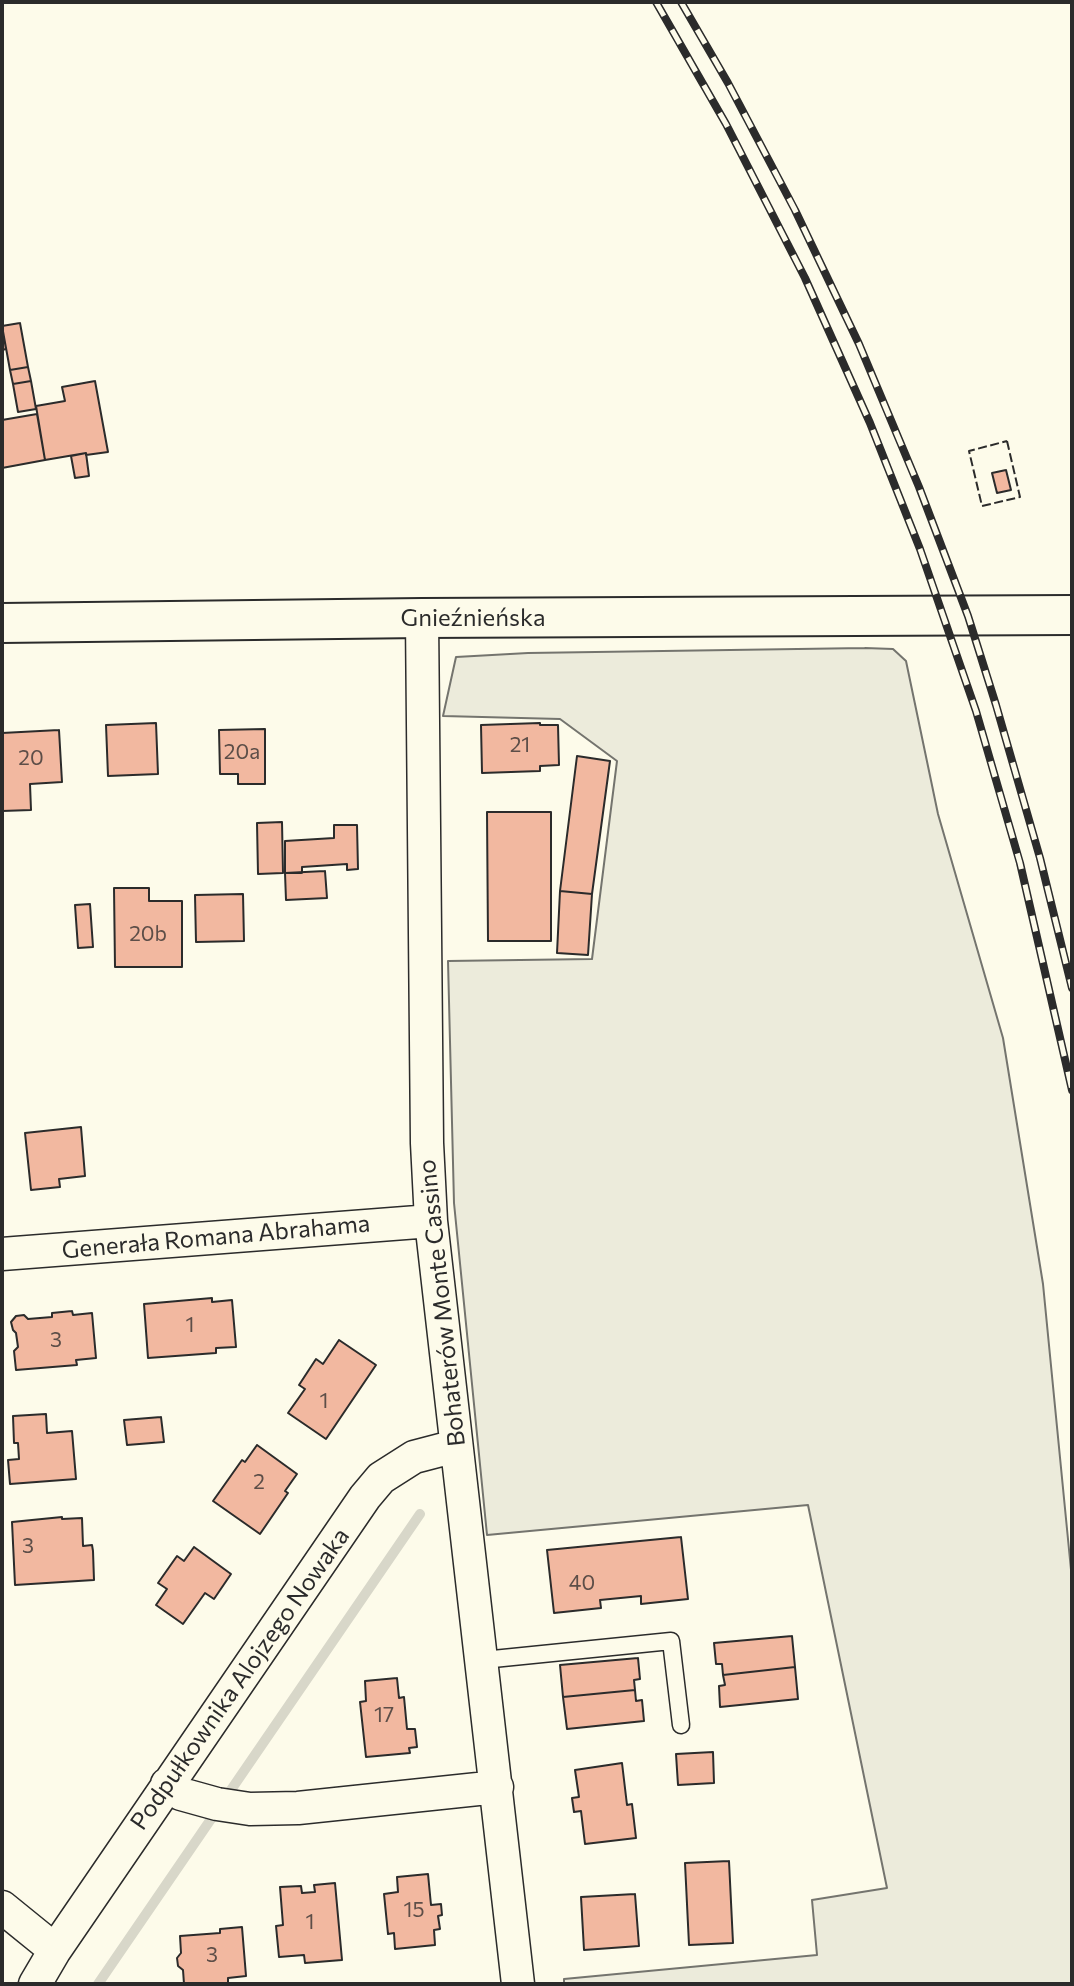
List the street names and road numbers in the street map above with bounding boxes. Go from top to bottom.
street label: Gnieźnieńska [401,604,545,632]
street label: Bohaterów Monte Cassino [413,1158,471,1448]
street label: Generała Romana Abrahama [61,1209,371,1265]
street label: Podpułkownika Alojzego Nowaka [124,1523,356,1835]

